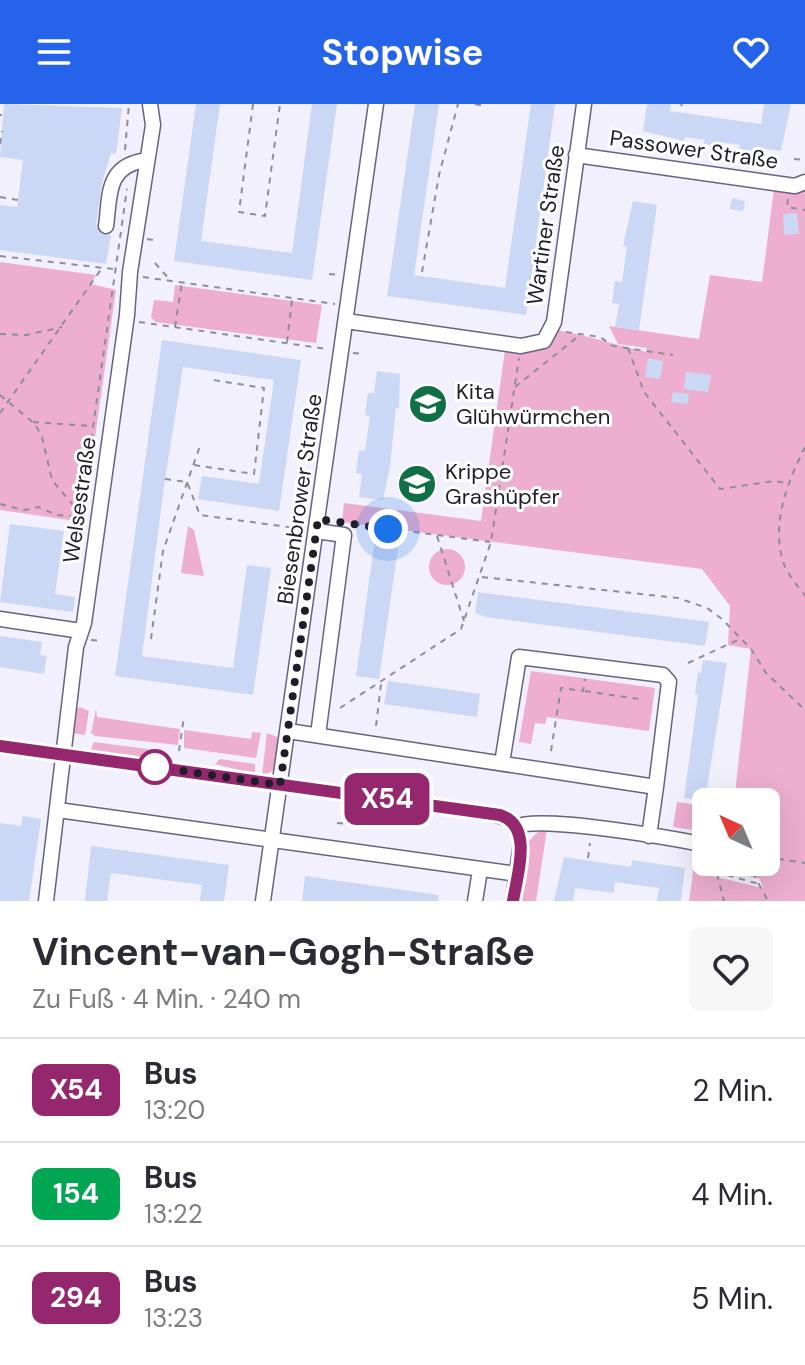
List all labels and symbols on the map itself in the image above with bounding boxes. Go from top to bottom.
street label: Passower Straße [608,123,780,176]
street label: Wartiner Straße [520,143,571,307]
place label: Kita Glühwürmchen [456,377,610,431]
school or university icon: Kita Glühwürmchen [407,383,449,425]
street label: Biesenbrower Straße [270,392,329,606]
street label: Welsestraße [56,435,103,565]
place label: Krippe Grashüpfer [445,457,560,511]
school or university icon: Krippe Grashüpfer [396,463,438,505]
your location [368,509,408,549]
unlabelled marker [138,750,172,784]
line badge: X54 [341,773,433,825]
north arrow [692,788,780,876]

